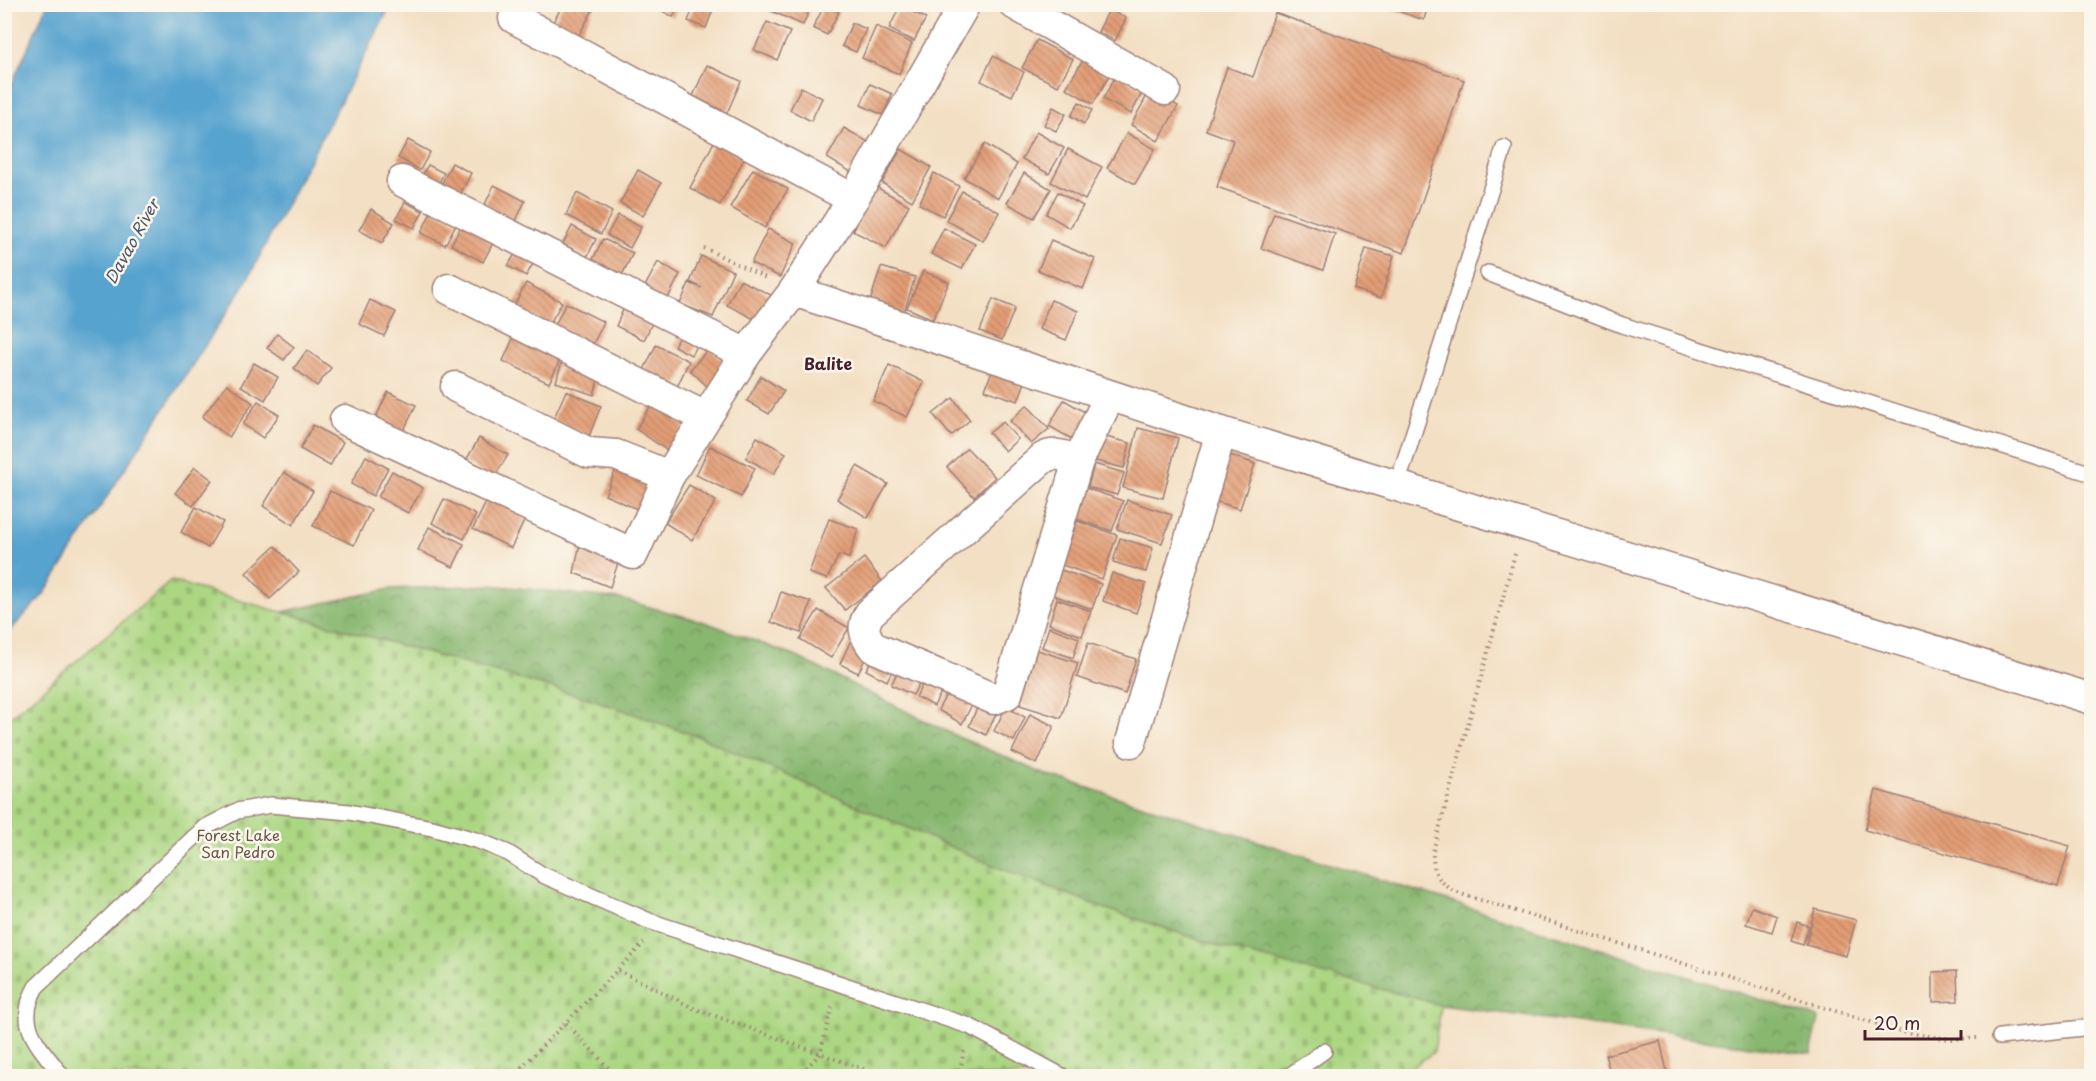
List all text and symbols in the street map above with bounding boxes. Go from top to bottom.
water label: Davao River [98,192,165,288]
district label: Balite [804,351,852,375]
park label: Forest Lake San Pedro [196,823,280,863]
scale bar [1865,1003,1961,1041]
text: 20 m [1874,1009,1920,1036]

